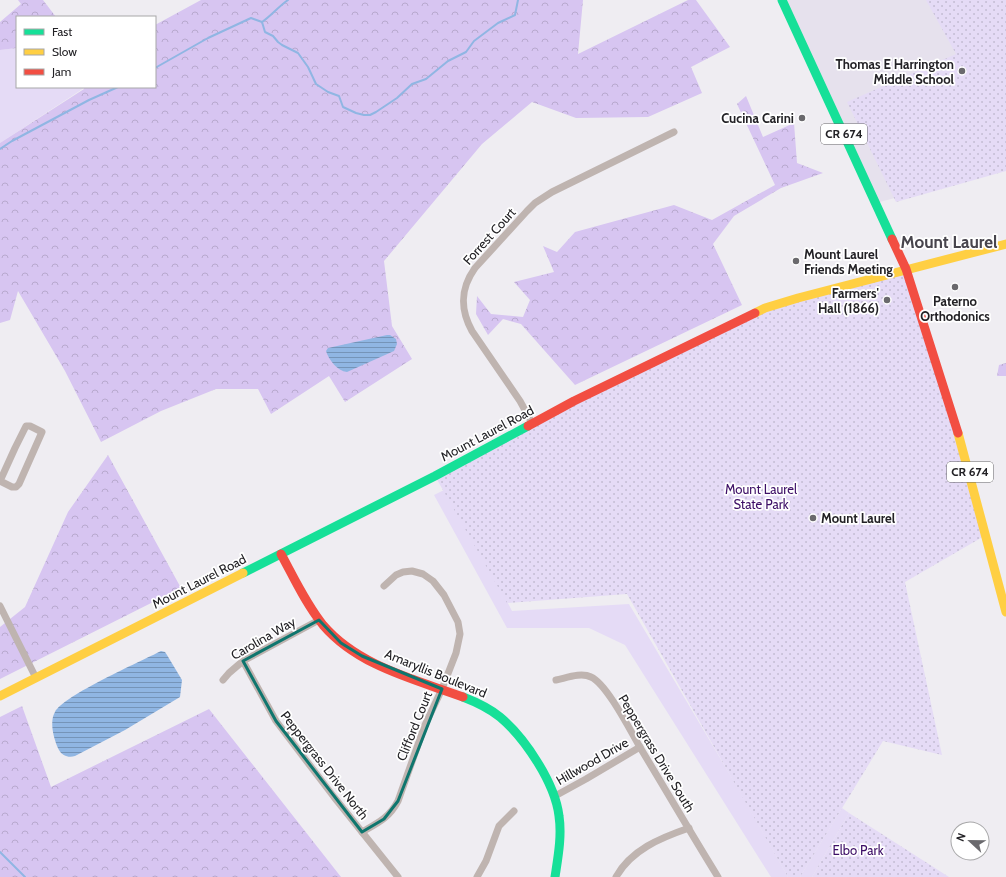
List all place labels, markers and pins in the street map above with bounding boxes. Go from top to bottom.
place label: Thomas E Harrington Middle School [836,56,955,87]
marker: Thomas E Harrington Middle School [957,66,967,76]
place label: Cucina Carini [721,110,794,126]
marker: Cucina Carini [797,113,807,123]
place label: Mount Laurel Friends Meeting [804,246,893,277]
marker: Mount Laurel Friends Meeting [791,256,801,266]
marker: Paterno Orthodonics [950,282,960,292]
place label: Farmers' Hall (1866) [818,285,879,316]
place label: Paterno Orthodonics [920,293,990,324]
marker: Farmers' Hall (1866) [882,295,892,305]
place label: Mount Laurel [821,510,896,526]
marker: Mount Laurel [808,513,818,523]

